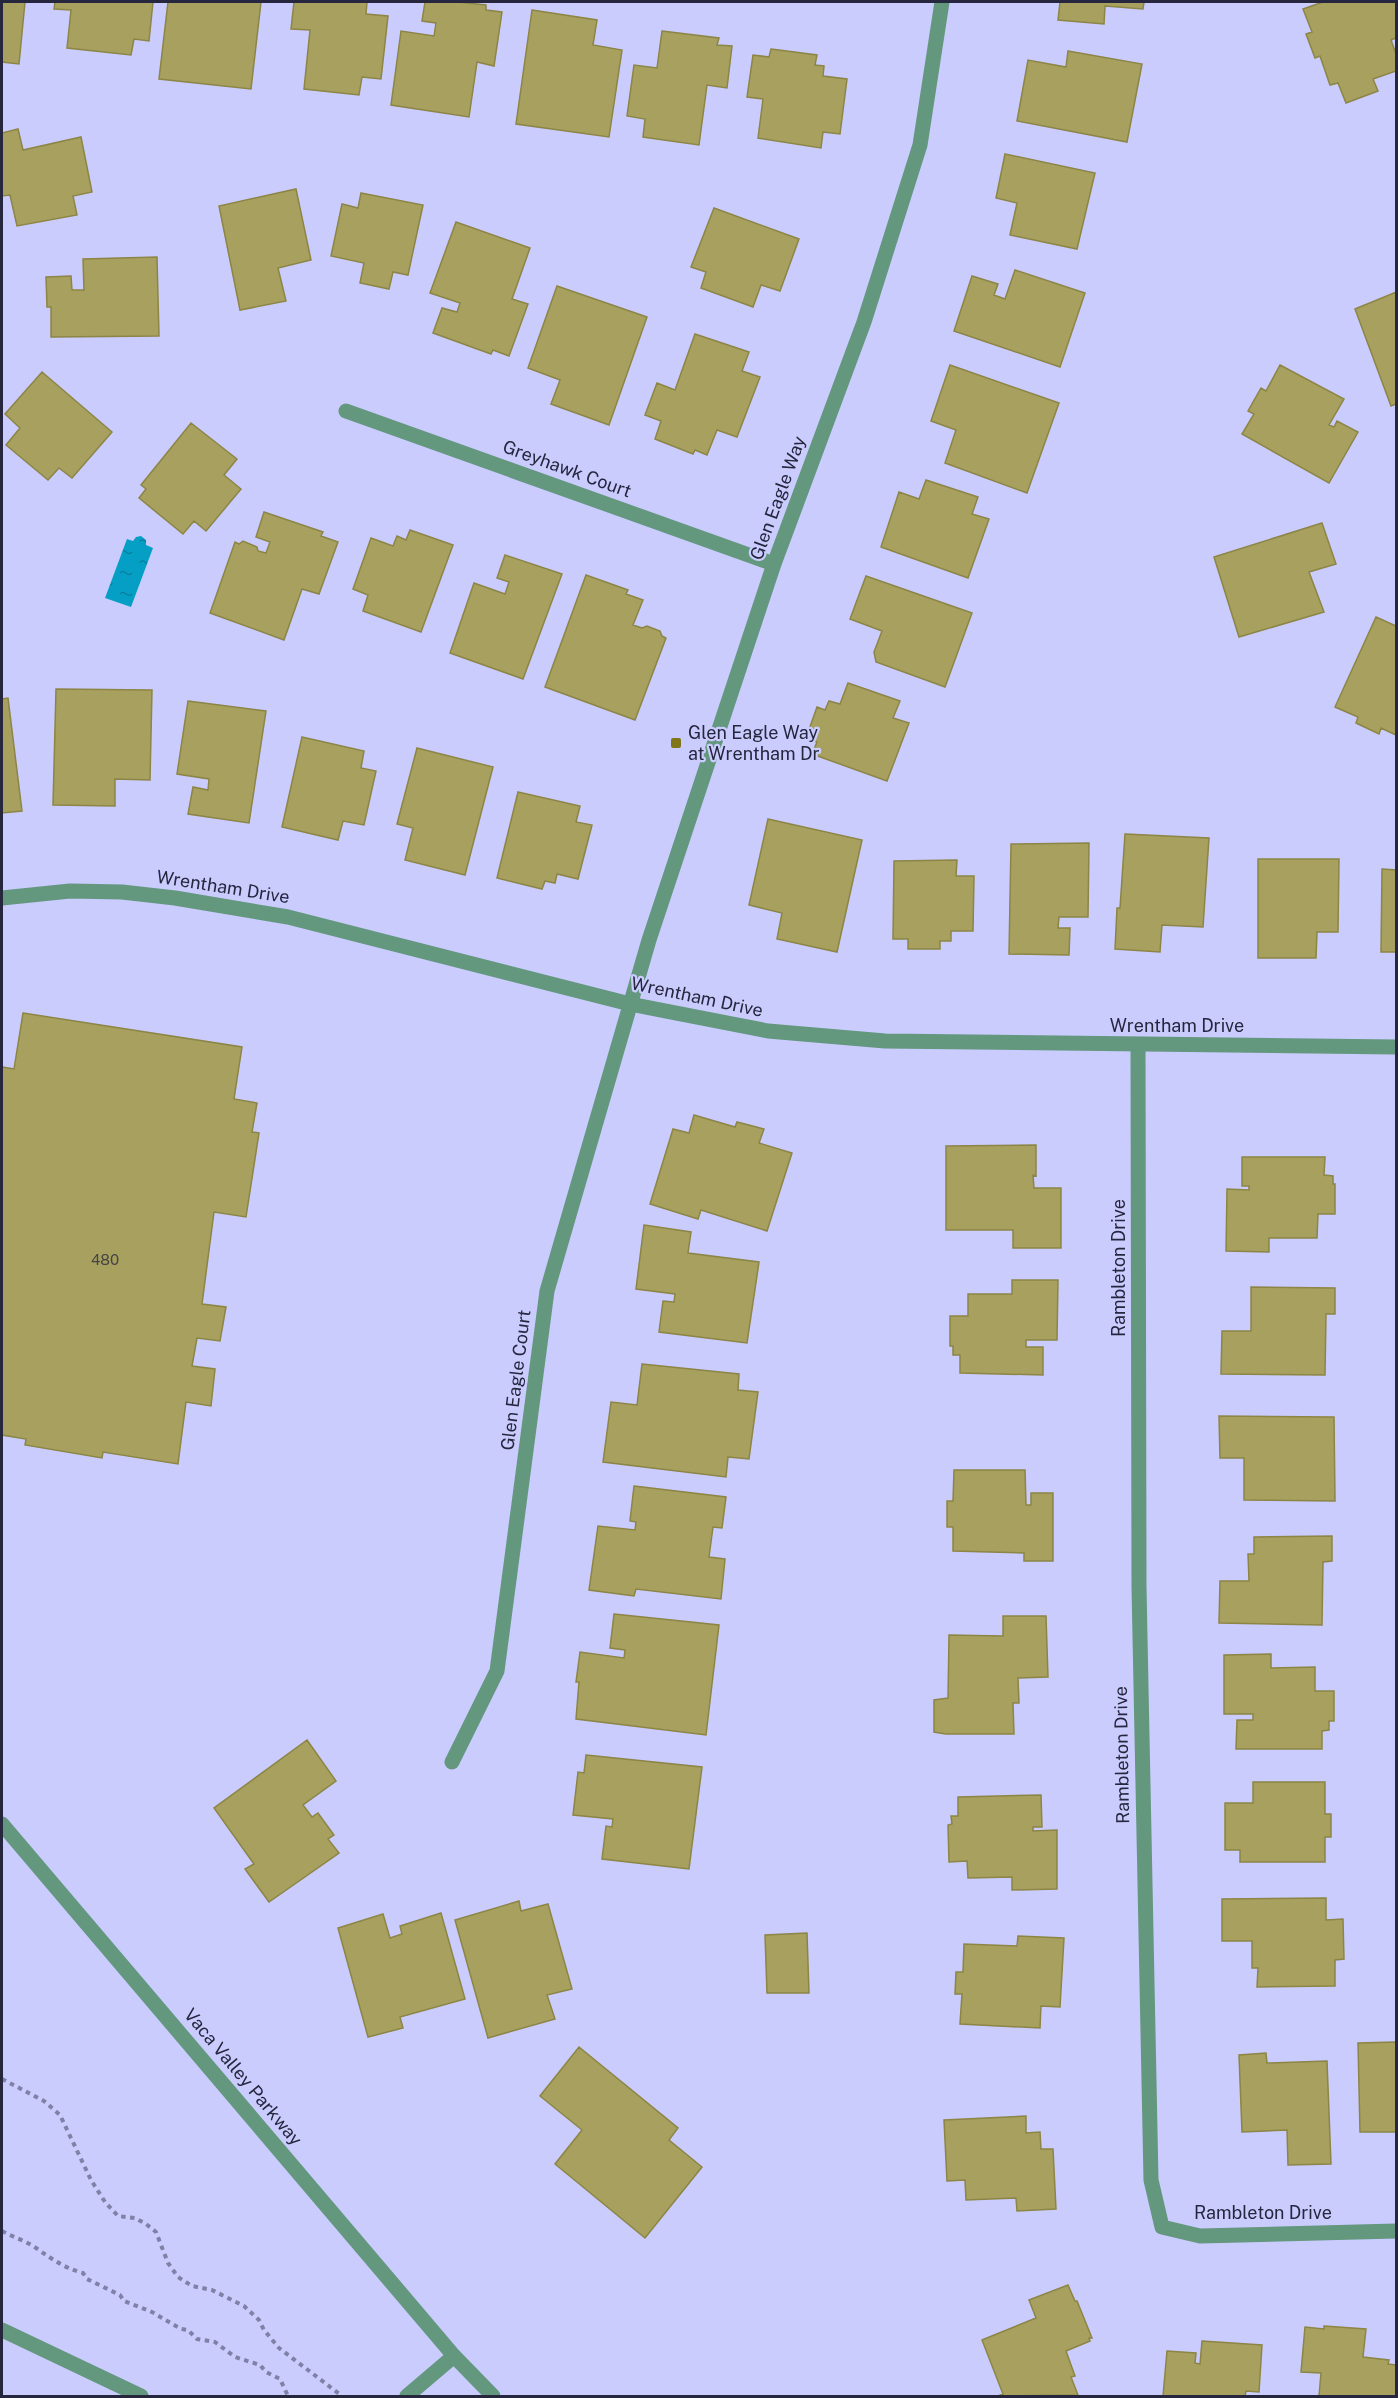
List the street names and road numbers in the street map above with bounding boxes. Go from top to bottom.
street label: Glen Eagle Way [745,433,810,563]
street label: Greyhawk Court [500,436,634,502]
street label: Wrentham Drive [155,866,291,907]
street label: Wrentham Drive [629,972,765,1021]
street label: Wrentham Drive [1110,1015,1244,1036]
street label: Rambleton Drive [1108,1199,1129,1337]
street label: Glen Eagle Court [496,1308,535,1452]
street label: Rambleton Drive [1110,1686,1133,1824]
street label: Vaca Valley Parkway [180,2004,307,2150]
street label: Rambleton Drive [1194,2202,1332,2223]

